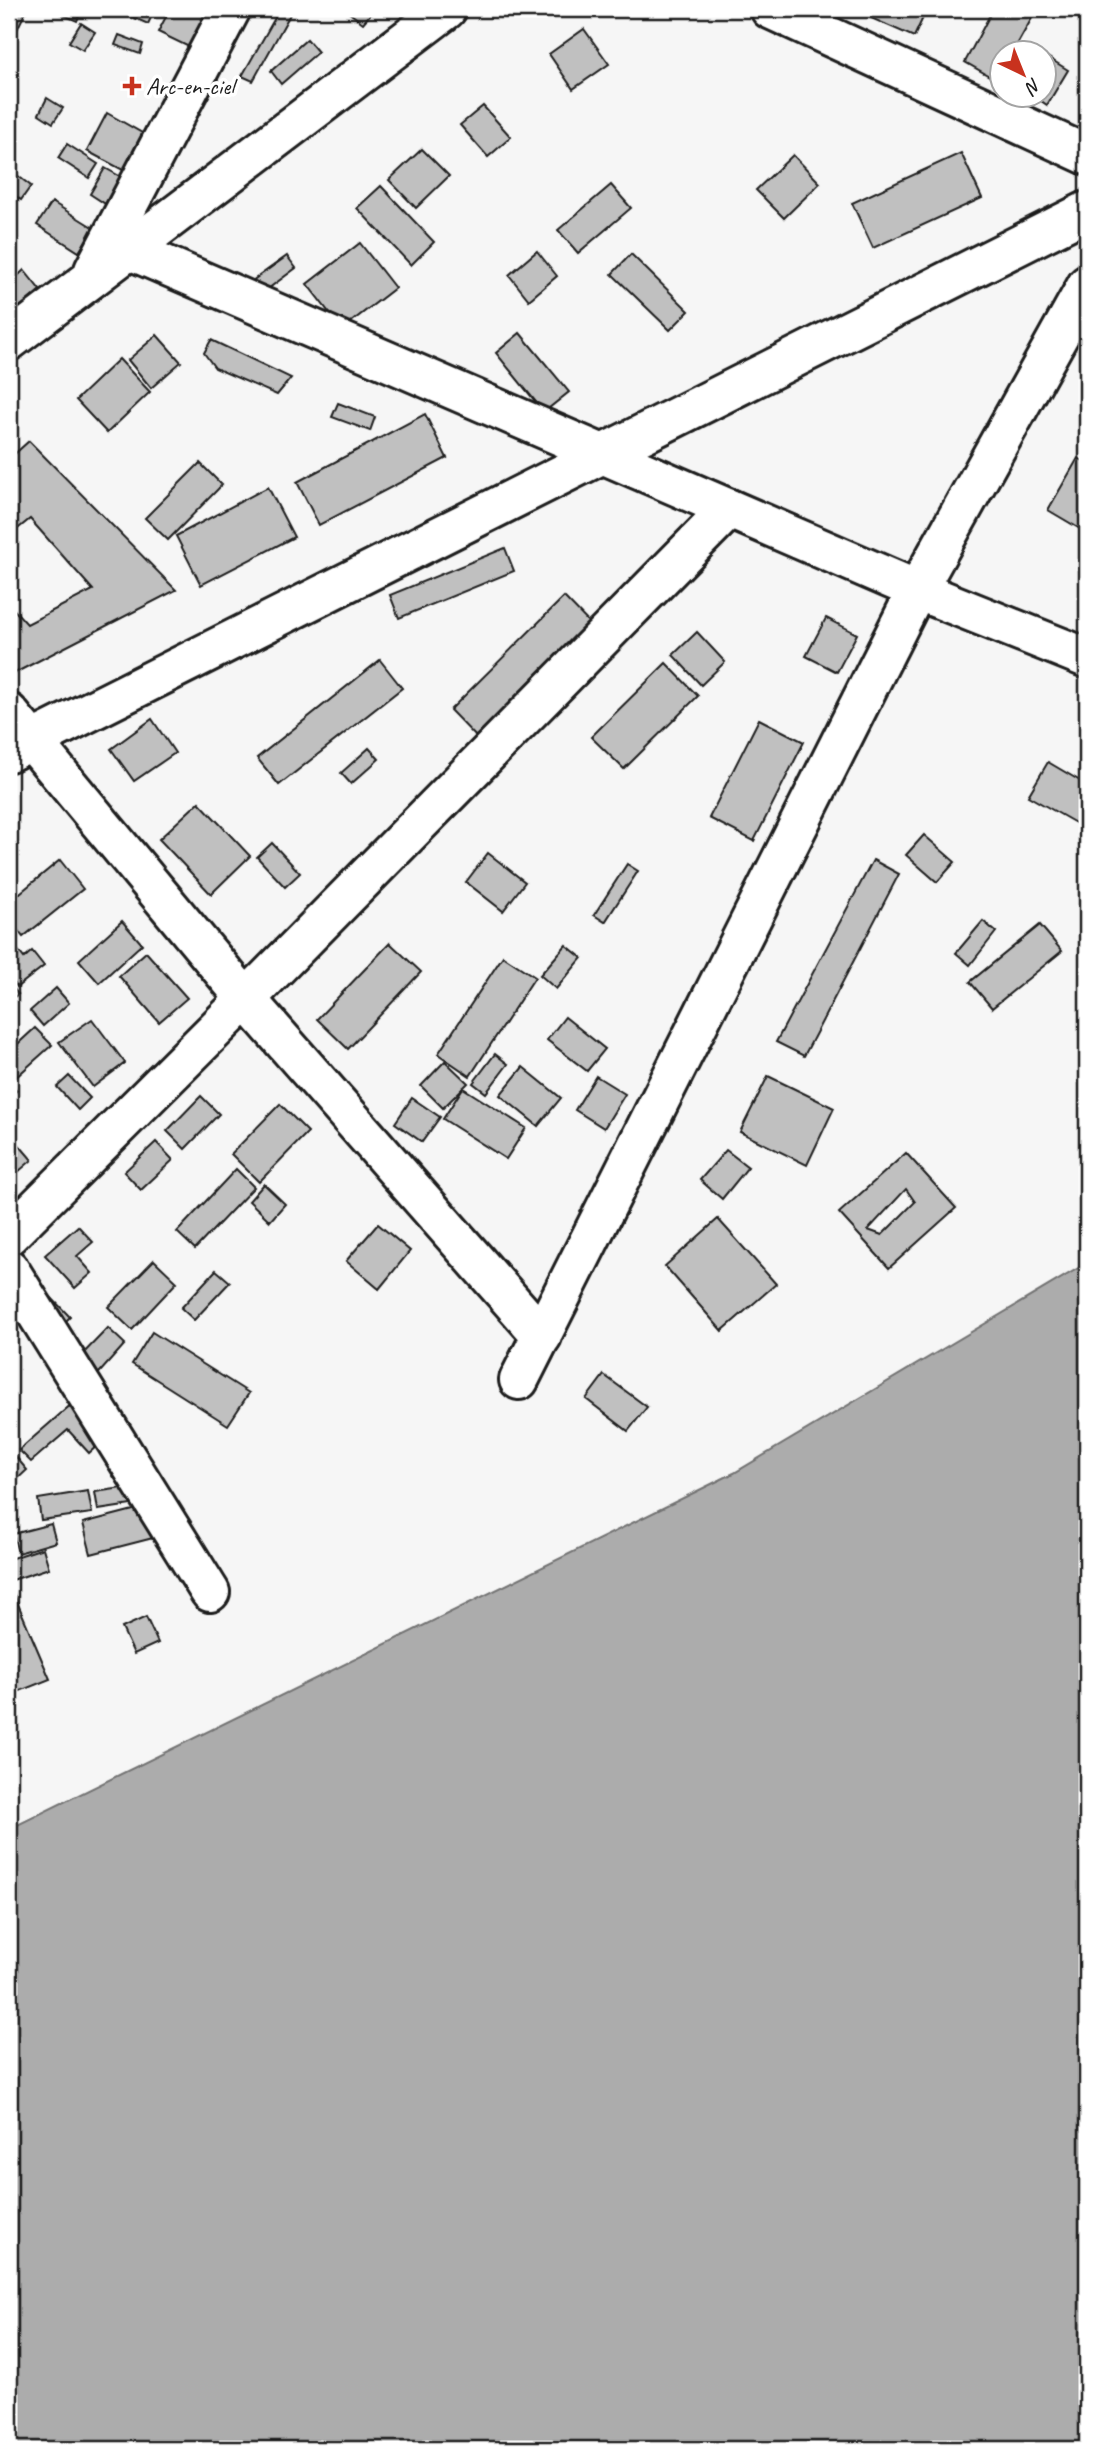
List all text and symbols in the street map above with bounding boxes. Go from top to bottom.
north arrow [988,38,1058,108]
place label: Arc-en-ciel [146,71,238,101]
text: N [1019,73,1046,101]
marker: Arc-en-ciel [124,78,140,94]

